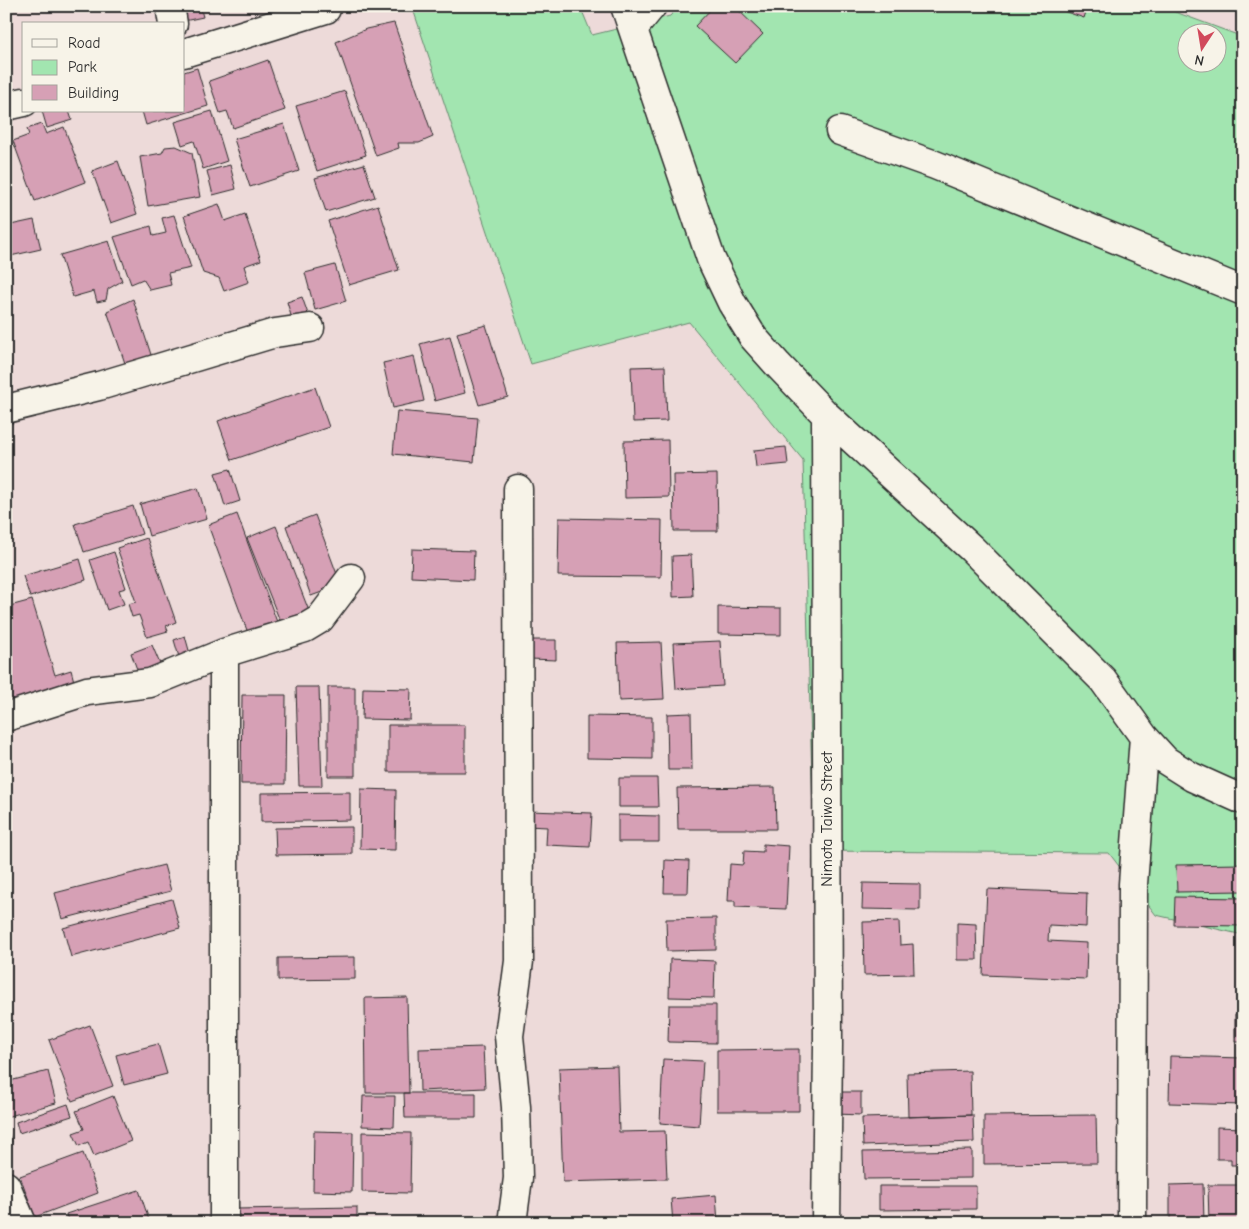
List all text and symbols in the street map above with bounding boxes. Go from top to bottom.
legend [22,22,185,112]
north arrow [1176,22,1226,72]
text: Road [68,34,100,52]
text: N [1193,51,1206,69]
text: Park [68,58,97,76]
text: Building [68,84,119,102]
street label: Nimota Taiwo Street [818,751,836,887]

